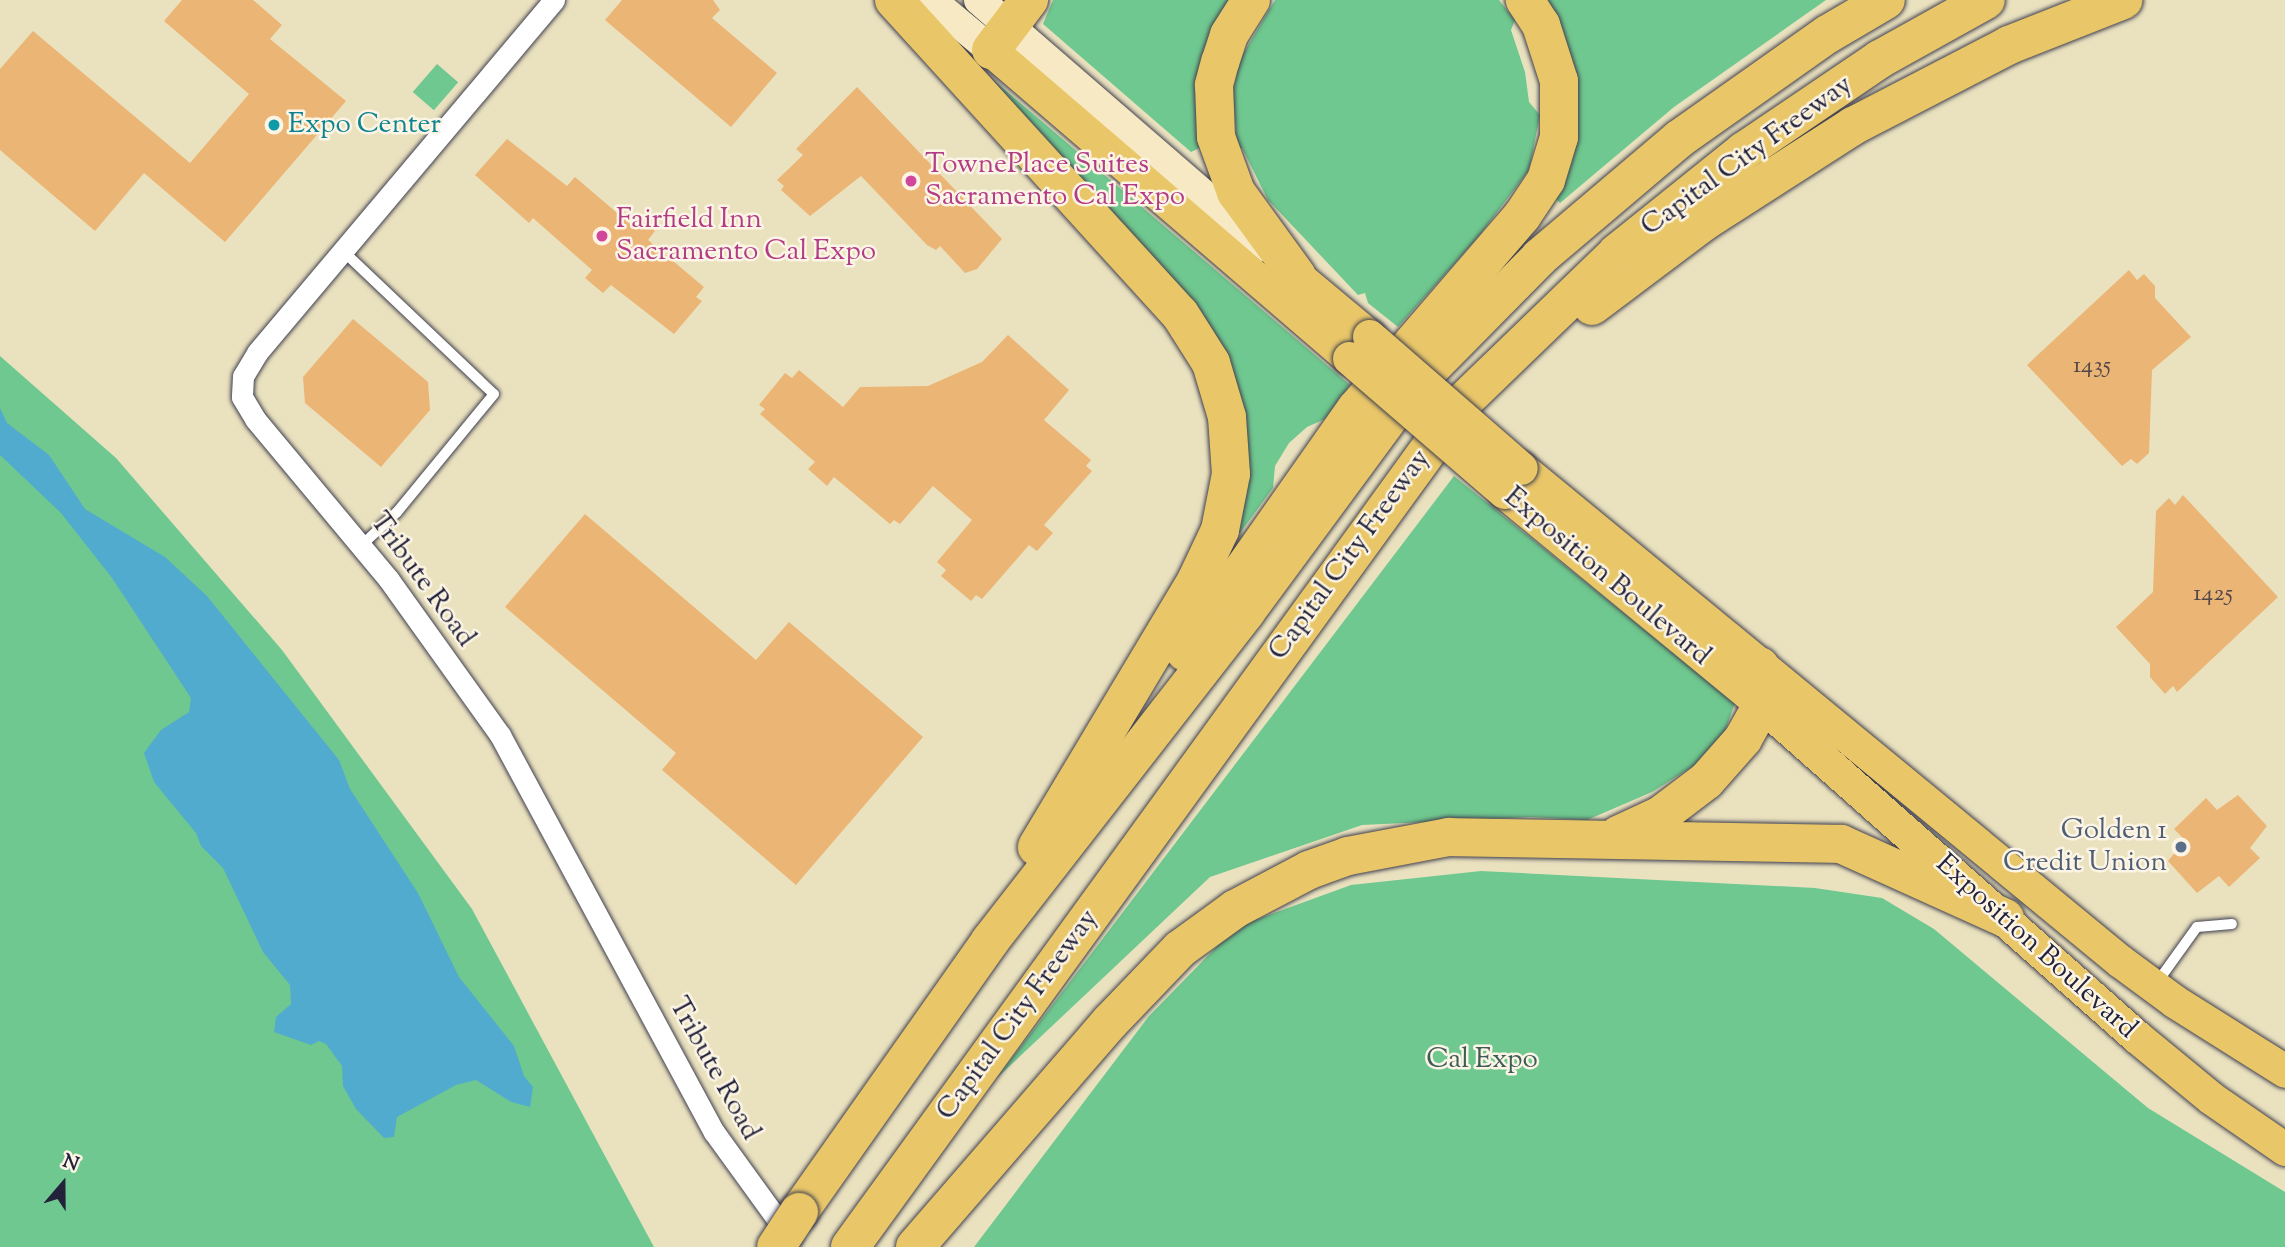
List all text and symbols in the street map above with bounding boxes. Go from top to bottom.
street label: Capital City Freeway [1635,68,1859,244]
place label: Expo Center [288,108,441,142]
marker: Expo Center [266,117,282,133]
place label: TownePlace Suites Sacramento Cal Expo [925,148,1185,214]
marker: TownePlace Suites Sacramento Cal Expo [903,173,919,189]
place label: Fairfield Inn Sacramento Cal Expo [616,203,876,269]
marker: Fairfield Inn Sacramento Cal Expo [594,228,610,244]
house number: 1435 [2073,353,2111,381]
street label: Capital City Freeway [1262,443,1438,667]
street label: Exposition Boulevard [1497,481,1717,673]
street label: Tribute Road [362,506,482,654]
house number: 1425 [2193,581,2233,609]
place label: Golden 1 Credit Union [2003,814,2167,880]
marker: Golden 1 Credit Union [2173,839,2189,855]
street label: Exposition Boulevard [1928,848,2144,1046]
street label: Capital City Freeway [930,903,1106,1127]
street label: Tribute Road [661,992,767,1146]
park label: Cal Expo [1426,1043,1538,1077]
north arrow [28,1149,98,1219]
text: N [59,1149,82,1179]

